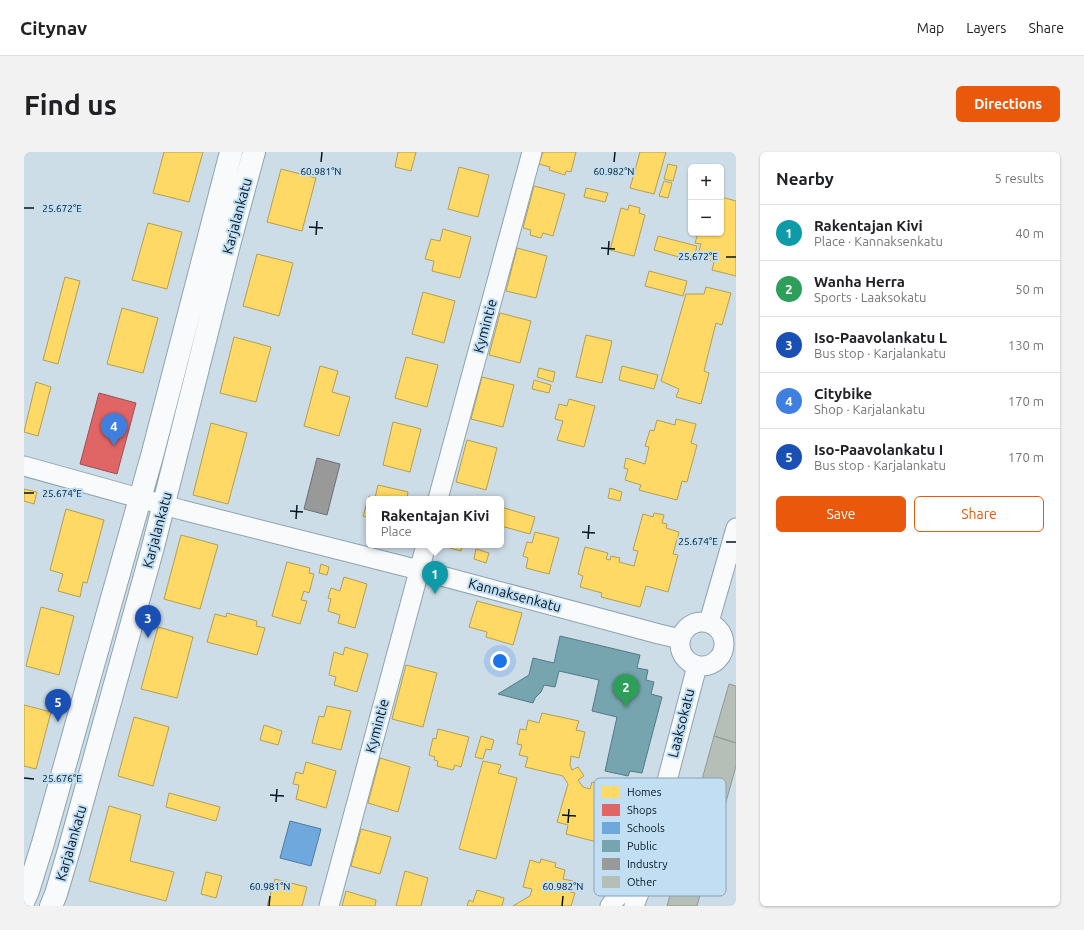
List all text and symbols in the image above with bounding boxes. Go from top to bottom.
text: Citynav [20,17,87,39]
text: Map [917,20,944,36]
text: Layers [966,20,1006,36]
text: Share [1028,20,1064,36]
button: Directions [956,86,1060,122]
text: Find us [24,89,117,120]
map controls [688,164,724,236]
button: + [688,164,724,200]
text: 60.981°N [300,166,342,177]
text: 60.982°N [593,166,635,177]
text: Nearby [776,169,834,188]
text: 5 results [994,171,1044,185]
street label: Karjalankatu [219,176,255,256]
button: − [688,200,724,236]
text: 25.672°E [42,203,82,214]
text: Rakentajan Kivi [814,217,923,234]
text: 1 [785,226,793,240]
text: 40 m [1015,226,1044,240]
text: Place · Kannaksenkatu [814,234,943,248]
text: 25.672°E [678,251,718,262]
text: Wanha Herra [814,273,905,290]
text: 2 [785,282,793,296]
text: 50 m [1015,282,1044,296]
text: Sports · Laaksokatu [814,290,926,304]
street label: Kymintie [470,297,500,355]
text: Iso-Paavolankatu L [814,329,947,346]
text: 3 [785,338,793,352]
text: 130 m [1008,338,1044,352]
text: Bus stop · Karjalankatu [814,346,946,360]
text: Citybike [814,385,872,402]
text: 4 [785,394,793,408]
text: 170 m [1008,394,1044,408]
text: Shop · Karjalankatu [814,402,925,416]
pin: 4 [101,413,127,446]
text: Iso-Paavolankatu I [814,441,943,458]
text: 5 [785,450,793,464]
text: 170 m [1008,450,1044,464]
text: Bus stop · Karjalankatu [814,458,946,472]
text: 25.674°E [42,488,82,499]
street label: Karjalankatu [139,490,175,570]
popup [366,496,504,548]
button: Save [776,496,906,532]
button: Share [914,496,1044,532]
text: Rakentajan Kivi [381,507,489,524]
text: Place [381,524,412,538]
text: 25.674°E [678,536,718,547]
pin: 1 [422,561,448,594]
street label: Kannaksenkatu [467,575,563,615]
pin: 3 [135,605,161,638]
your location [490,651,510,671]
pin: 2 [613,674,639,707]
street label: Laaksokatu [665,687,697,759]
pin: 5 [45,689,71,722]
street label: Kymintie [362,697,392,755]
text: 25.676°E [42,773,82,784]
legend [594,778,726,896]
text: Homes [627,786,662,798]
street label: Karjalankatu [53,803,89,883]
text: Shops [627,804,657,816]
text: Schools [627,822,665,834]
text: Public [627,840,657,852]
text: Industry [627,858,668,870]
text: Other [627,876,657,888]
text: 60.981°N [249,881,291,892]
text: 60.982°N [542,881,584,892]

